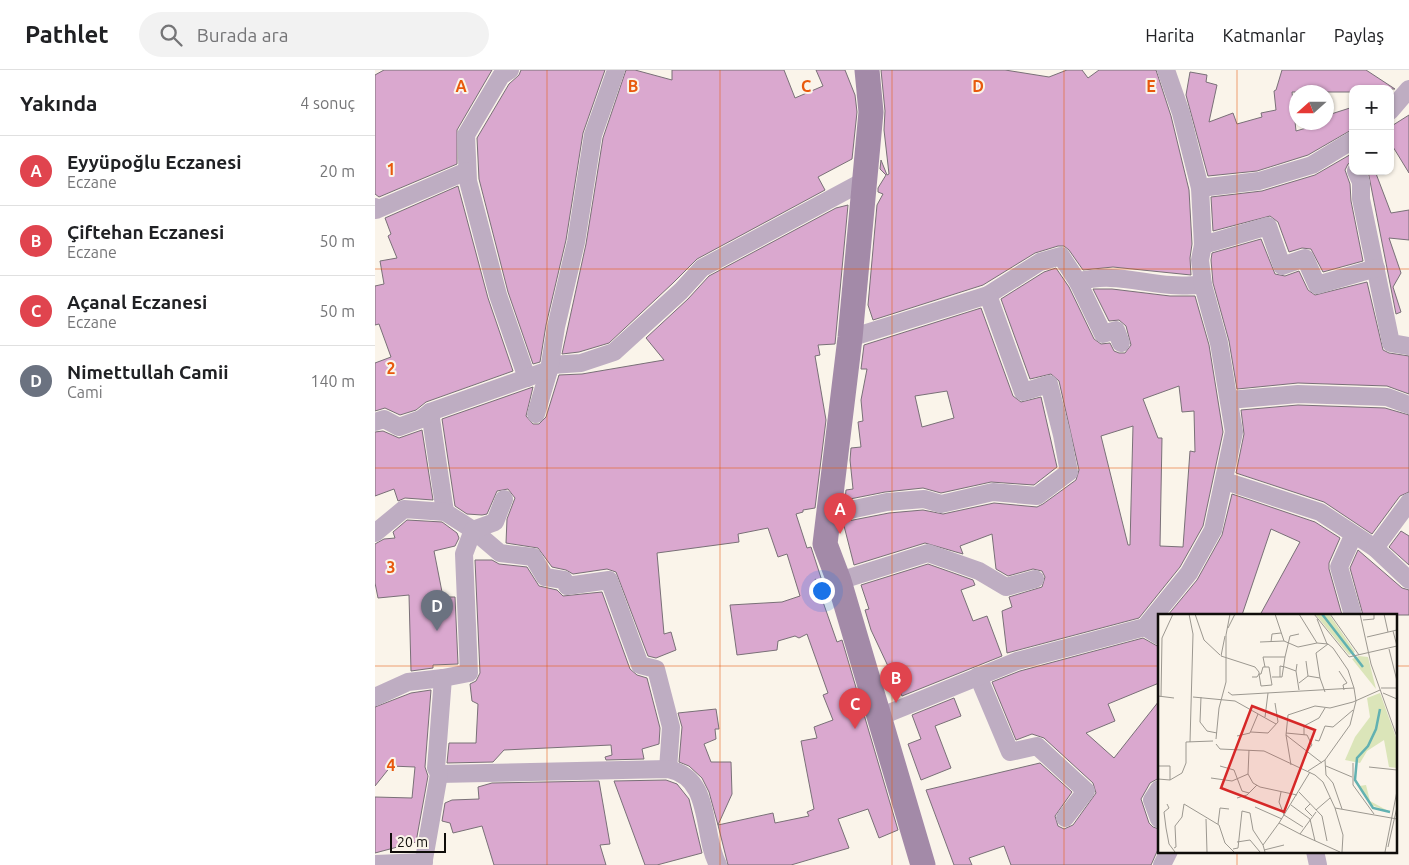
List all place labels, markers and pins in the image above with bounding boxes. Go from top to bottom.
pin: A [824,493,856,534]
pin: D [421,590,453,631]
pin: B [880,662,912,703]
pin: C [839,688,871,729]

